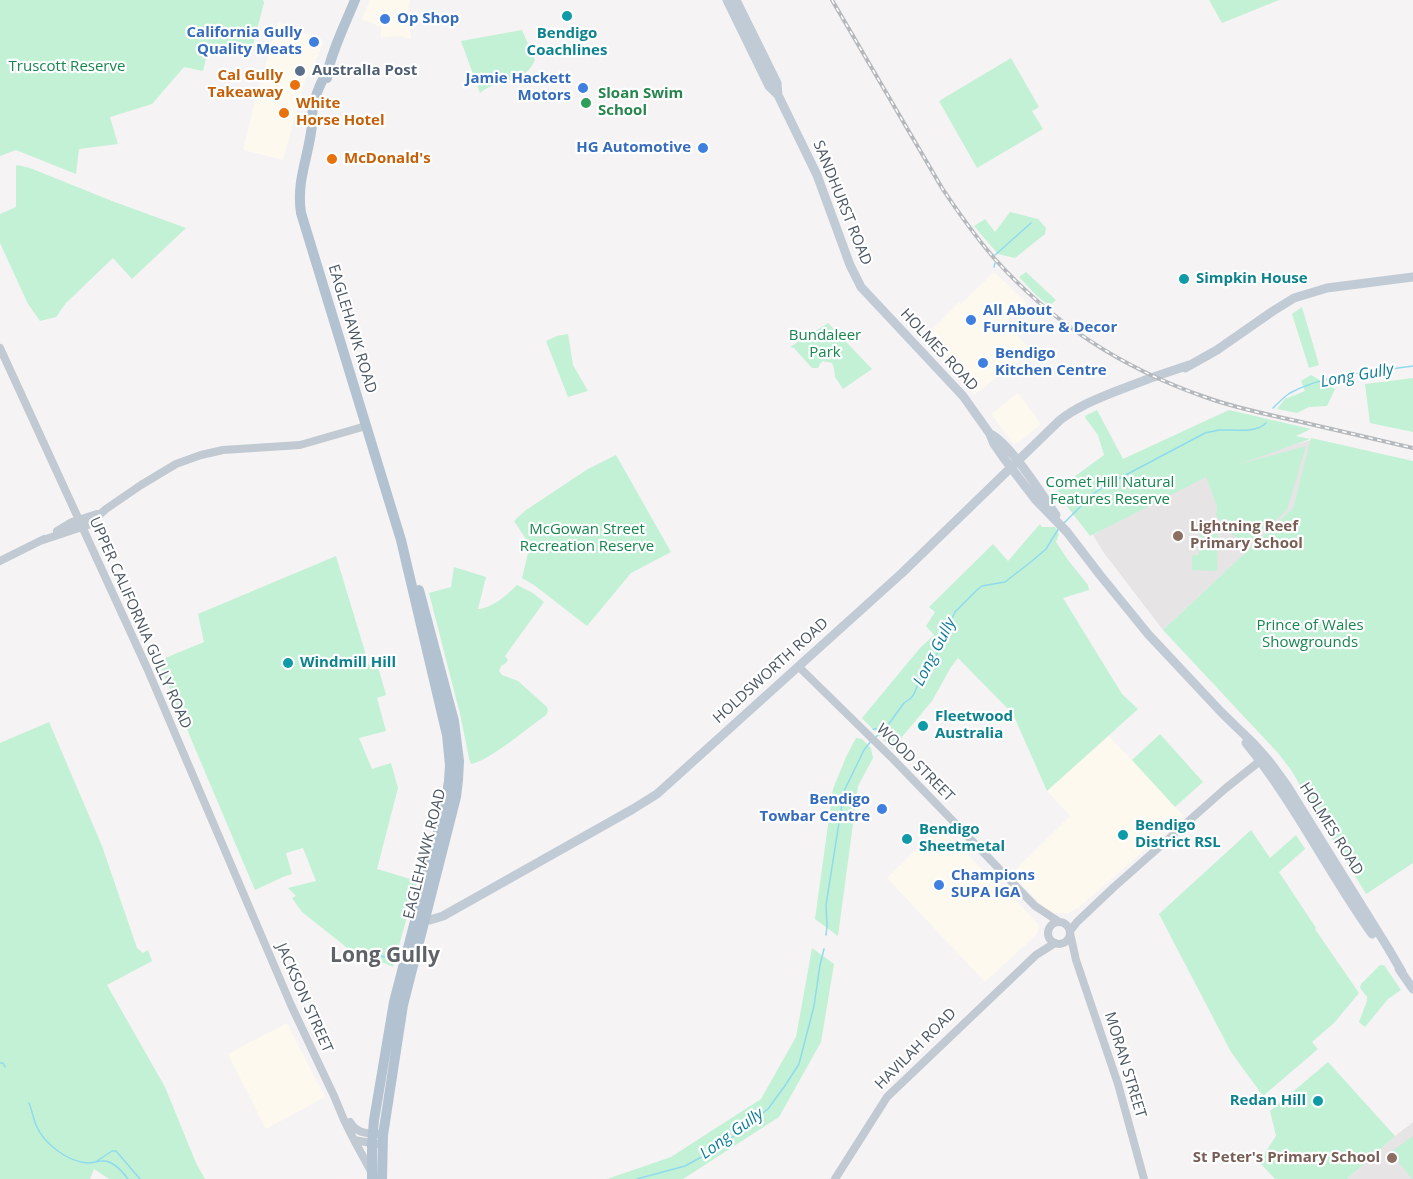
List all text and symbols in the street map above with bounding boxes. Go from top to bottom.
marker: Bendigo Coachlines [560,9,574,23]
place label: Op Shop [397,10,459,28]
marker: Op Shop [378,12,392,26]
place label: California Gully Quality Meats [187,24,302,59]
place label: Bendigo Coachlines [527,25,607,60]
marker: California Gully Quality Meats [307,35,321,49]
park label: Truscott Reserve [9,58,125,76]
place label: AustralIa Post [312,62,417,80]
marker: AustralIa Post [293,64,307,78]
place label: Cal Gully Takeaway [208,67,283,102]
place label: Jamie Hackett Motors [465,70,571,105]
marker: Cal Gully Takeaway [288,78,302,92]
marker: Jamie Hackett Motors [576,81,590,95]
place label: Sloan Swim School [598,85,683,120]
place label: White Horse Hotel [296,95,385,130]
marker: Sloan Swim School [579,96,593,110]
marker: White Horse Hotel [277,106,291,120]
street label: SANDHURST ROAD [809,138,875,268]
place label: HG Automotive [576,139,691,157]
marker: HG Automotive [696,141,710,155]
place label: McDonald's [344,150,431,168]
marker: McDonald's [325,152,339,166]
street label: EAGLEHAWK ROAD [324,262,380,396]
place label: Simpkin House [1196,270,1308,288]
marker: Simpkin House [1177,272,1191,286]
place label: All About Furniture & Decor [983,302,1117,337]
street label: HOLMES ROAD [896,305,982,395]
marker: All About Furniture & Decor [964,313,978,327]
park label: Bundaleer Park [789,327,861,362]
place label: Bendigo Kitchen Centre [995,345,1107,380]
marker: Bendigo Kitchen Centre [976,356,990,370]
water label: Long Gully [1319,360,1395,392]
park label: Comet Hill Natural Features Reserve [1046,474,1174,509]
street label: UPPER CALIFORNIA GULLY ROAD [85,514,195,732]
place label: Lightning Reef Primary School [1190,518,1303,553]
park label: McGowan Street Recreation Reserve [520,521,654,556]
marker: Lightning Reef Primary School [1171,529,1185,543]
street label: HOLDSWORTH ROAD [710,614,832,728]
water label: Long Gully [910,615,960,689]
park label: Prince of Wales Showgrounds [1256,617,1364,652]
place label: Windmill Hill [300,654,396,672]
marker: Windmill Hill [281,656,295,670]
place label: Fleetwood Australia [935,708,1013,743]
marker: Fleetwood Australia [916,719,930,733]
street label: WOOD STREET [872,720,958,806]
street label: HOLMES ROAD [1295,779,1367,879]
street label: EAGLEHAWK ROAD [400,787,450,921]
place label: Bendigo Towbar Centre [759,791,870,826]
marker: Bendigo Towbar Centre [875,802,889,816]
place label: Bendigo District RSL [1135,817,1221,852]
place label: Bendigo Sheetmetal [919,821,1005,856]
marker: Bendigo District RSL [1116,828,1130,842]
marker: Bendigo Sheetmetal [900,832,914,846]
place label: Champions SUPA IGA [951,867,1035,902]
marker: Champions SUPA IGA [932,878,946,892]
street label: JACKSON STREET [272,940,336,1056]
district label: Long Gully [330,943,440,969]
street label: HAVILAH ROAD [872,1005,960,1093]
street label: MORAN STREET [1100,1010,1150,1120]
place label: Redan Hill [1230,1092,1306,1110]
marker: Redan Hill [1311,1094,1325,1108]
water label: Long Gully [696,1105,768,1163]
place label: St Peter's Primary School [1193,1149,1380,1167]
marker: St Peter's Primary School [1385,1151,1399,1165]

